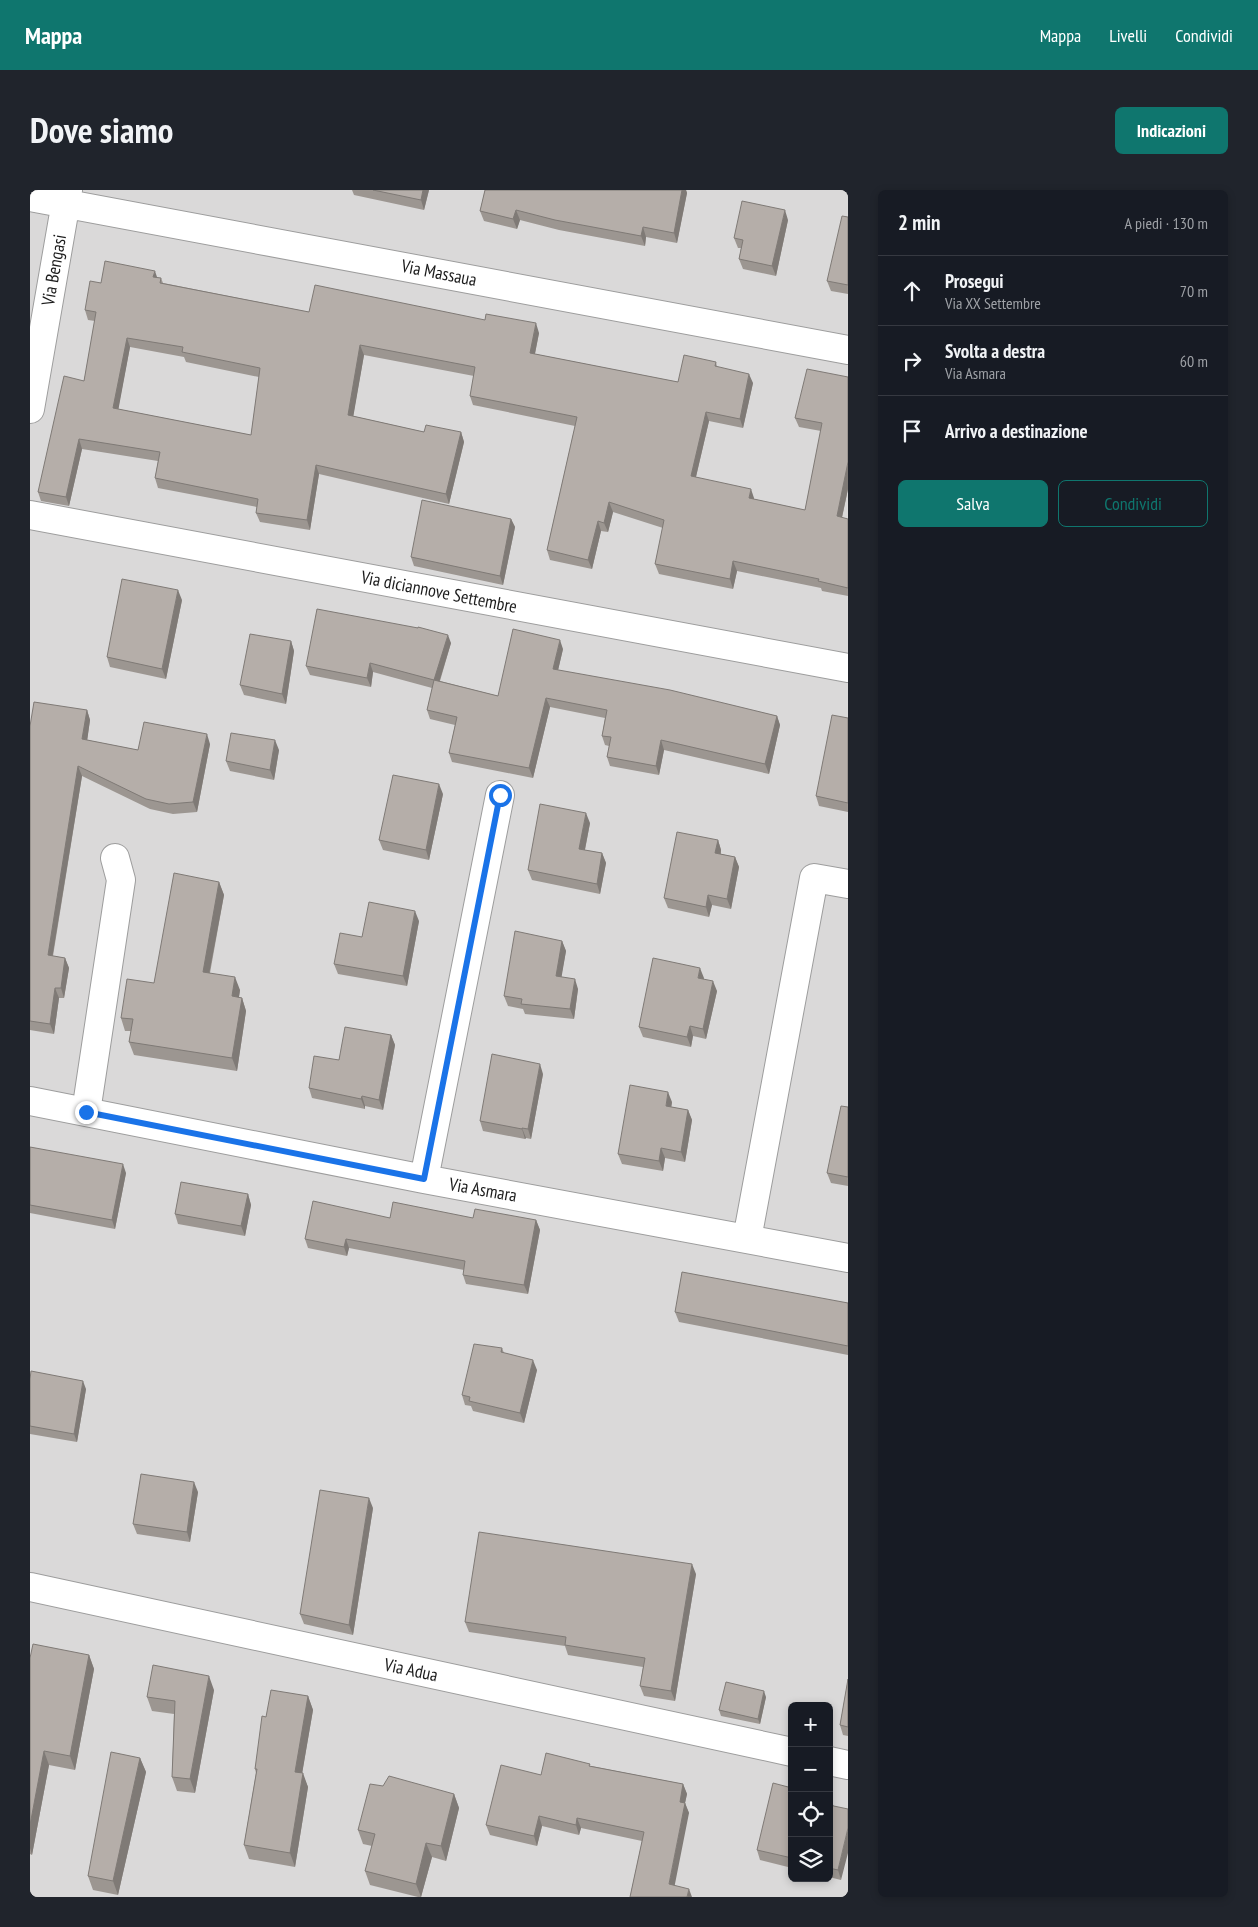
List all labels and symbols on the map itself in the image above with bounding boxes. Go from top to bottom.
street label: Via Bengasi [36,232,71,308]
street label: Via Massaua [398,254,479,291]
street label: Via diciannove Settembre [358,565,519,618]
route start [489,784,512,807]
route end [75,1101,98,1124]
street label: Via Asmara [446,1172,519,1207]
street label: Via Adua [381,1652,440,1686]

